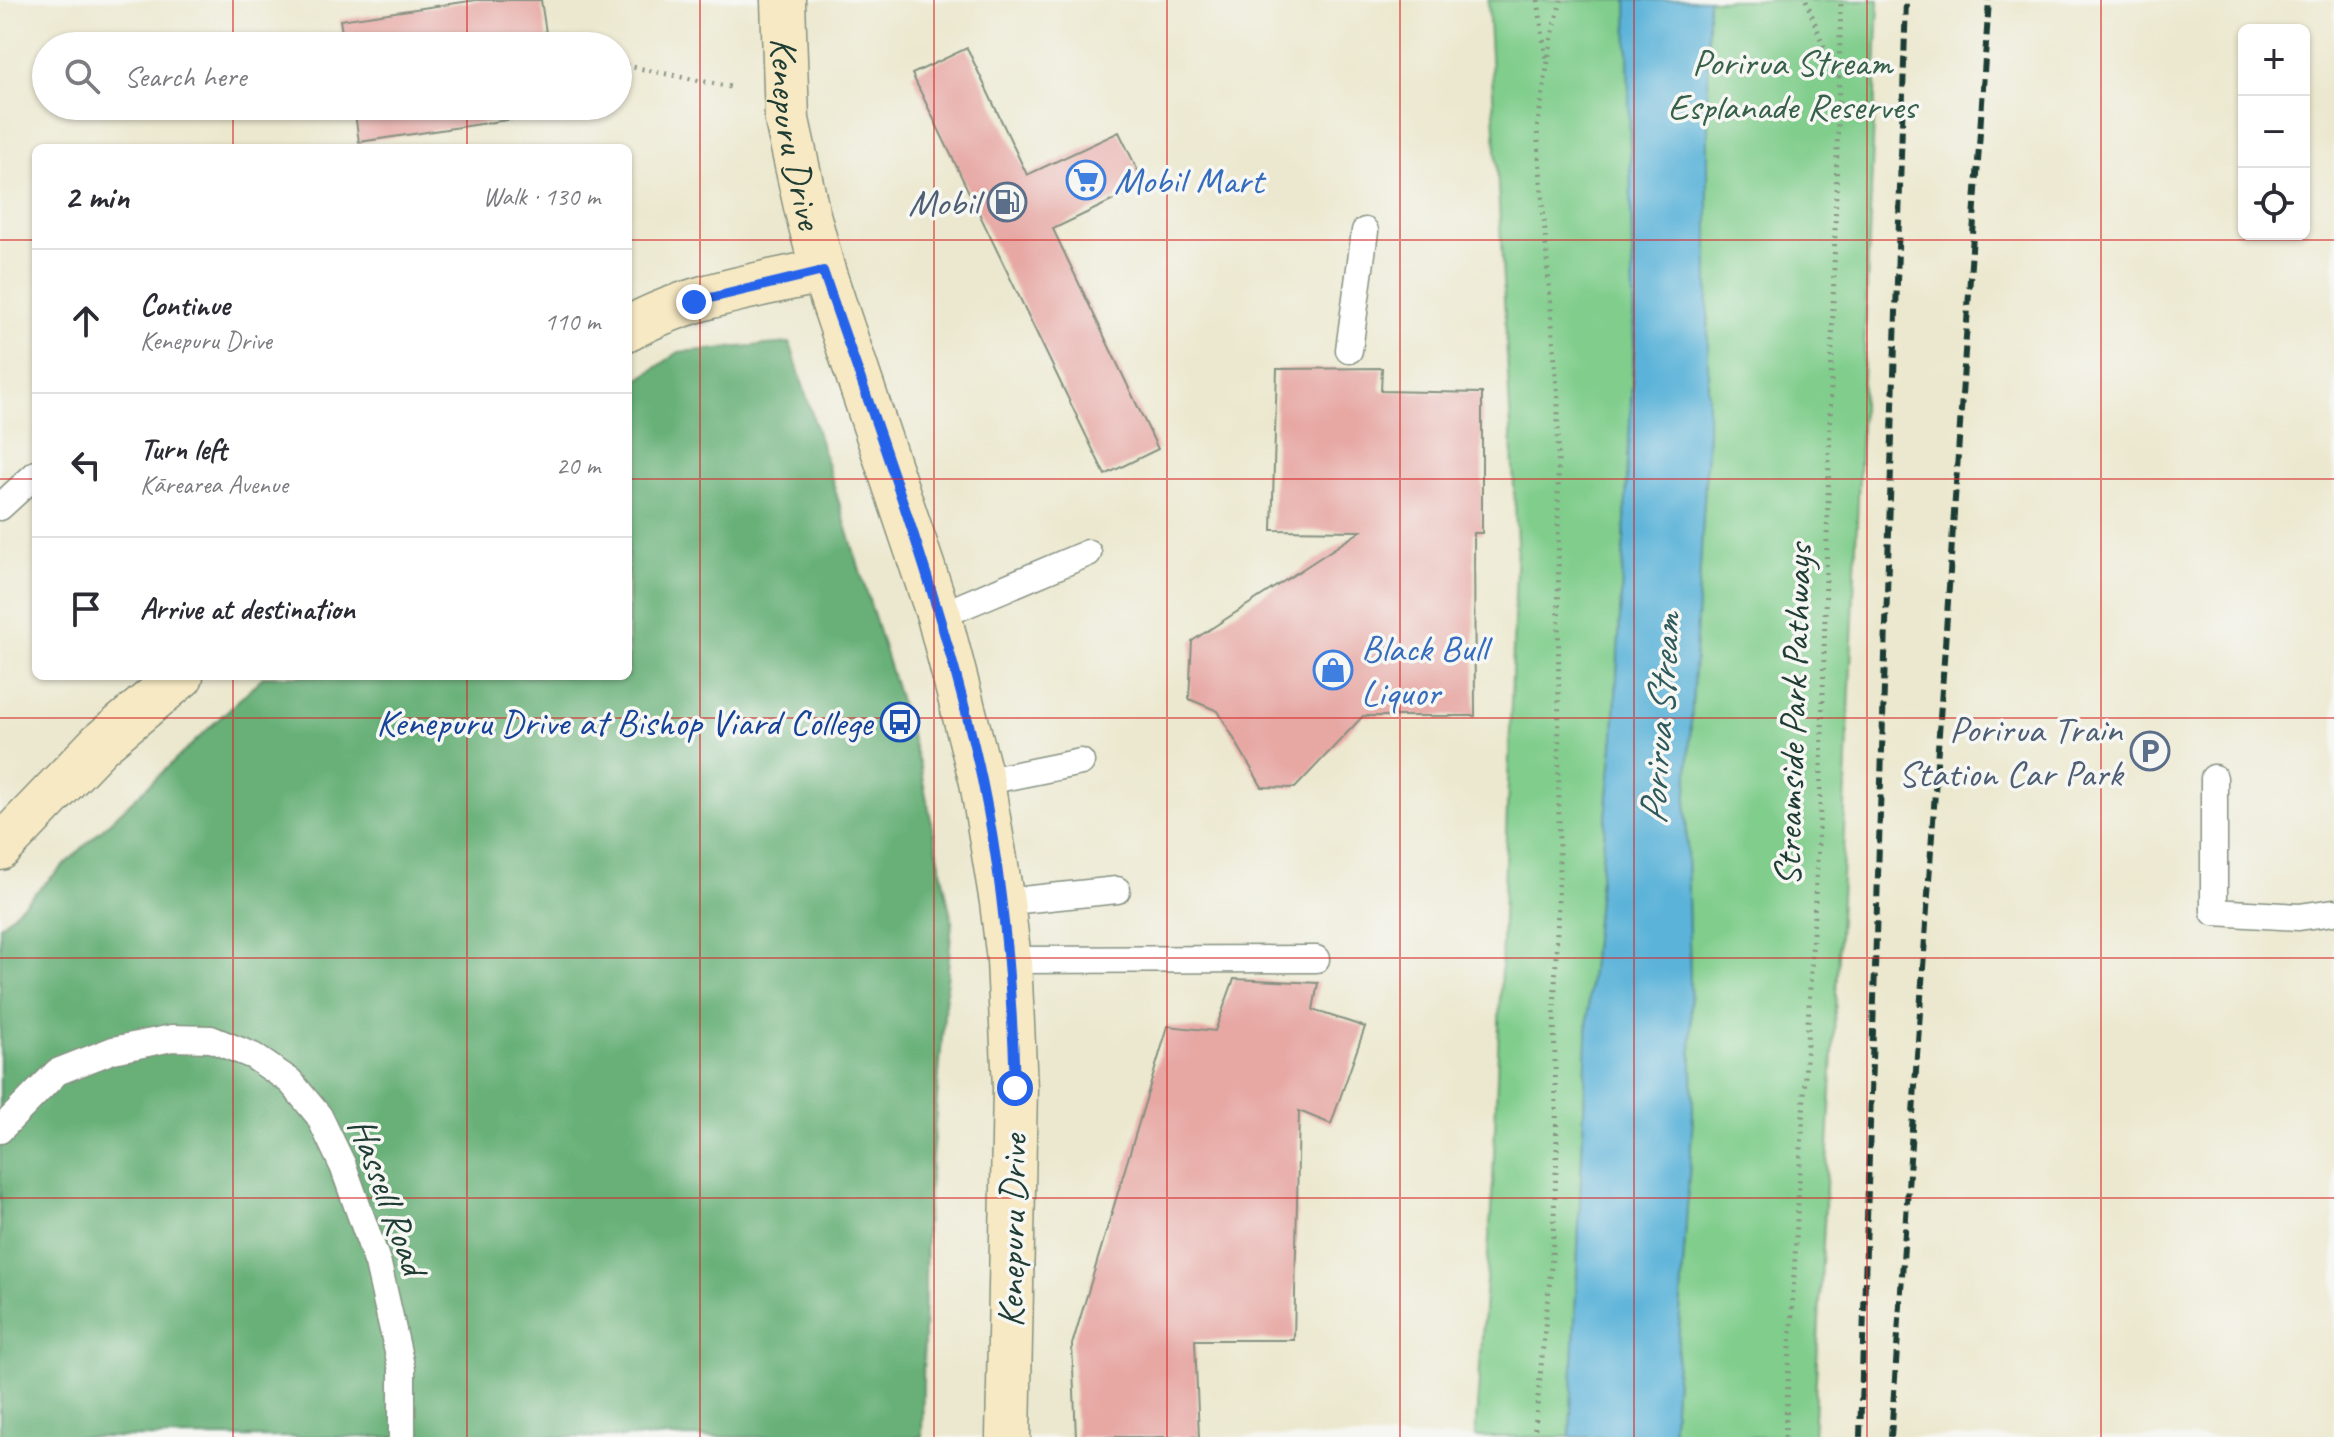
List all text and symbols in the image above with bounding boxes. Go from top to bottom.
map controls [2238,24,2310,240]
button: + [2238,24,2310,96]
search box [32,32,632,120]
street label: Kenepuru Drive [761,37,835,236]
park label: Porirua Stream Esplanade Reserves [1668,39,1919,130]
icon: search [60,54,104,98]
text: Search here [124,57,246,95]
button: − [2238,96,2310,168]
place label: Mobil Mart [1114,157,1267,204]
supermarket icon: Mobil Mart [1065,159,1107,201]
button: locate [2238,168,2310,240]
text: 2 min [64,175,129,218]
place label: Mobil [908,179,986,226]
text: Walk · 130 m [483,180,600,213]
fuel station icon: Mobil [986,181,1028,223]
route end [676,284,712,320]
text: Continue [140,286,230,324]
icon: ahead [64,299,108,343]
text: 110 m [544,305,600,338]
text: Kenepuru Drive [140,324,272,357]
text: Turn left [140,430,227,468]
icon: left [64,443,108,487]
text: 20 m [556,449,600,482]
text: Kārearea Avenue [140,468,288,501]
street label: Streamside Park Pathways [1764,540,1823,887]
icon: arrive [64,587,108,631]
text: Arrive at destination [140,590,355,628]
water label: Porirua Stream [1628,608,1693,826]
place label: Black Bull Liquor [1361,625,1494,716]
shop icon: Black Bull Liquor [1312,649,1354,691]
place label: Kenepuru Drive at Bishop Viard College [376,699,875,746]
bus stop icon: Kenepuru Drive at Bishop Viard College [879,701,921,743]
place label: Porirua Train Station Car Park [1898,706,2125,797]
parking icon: Porirua Train Station Car Park [2129,730,2171,772]
route start [997,1070,1033,1106]
street label: Hassell Road [338,1111,440,1286]
street label: Kenepuru Drive [987,1132,1037,1328]

